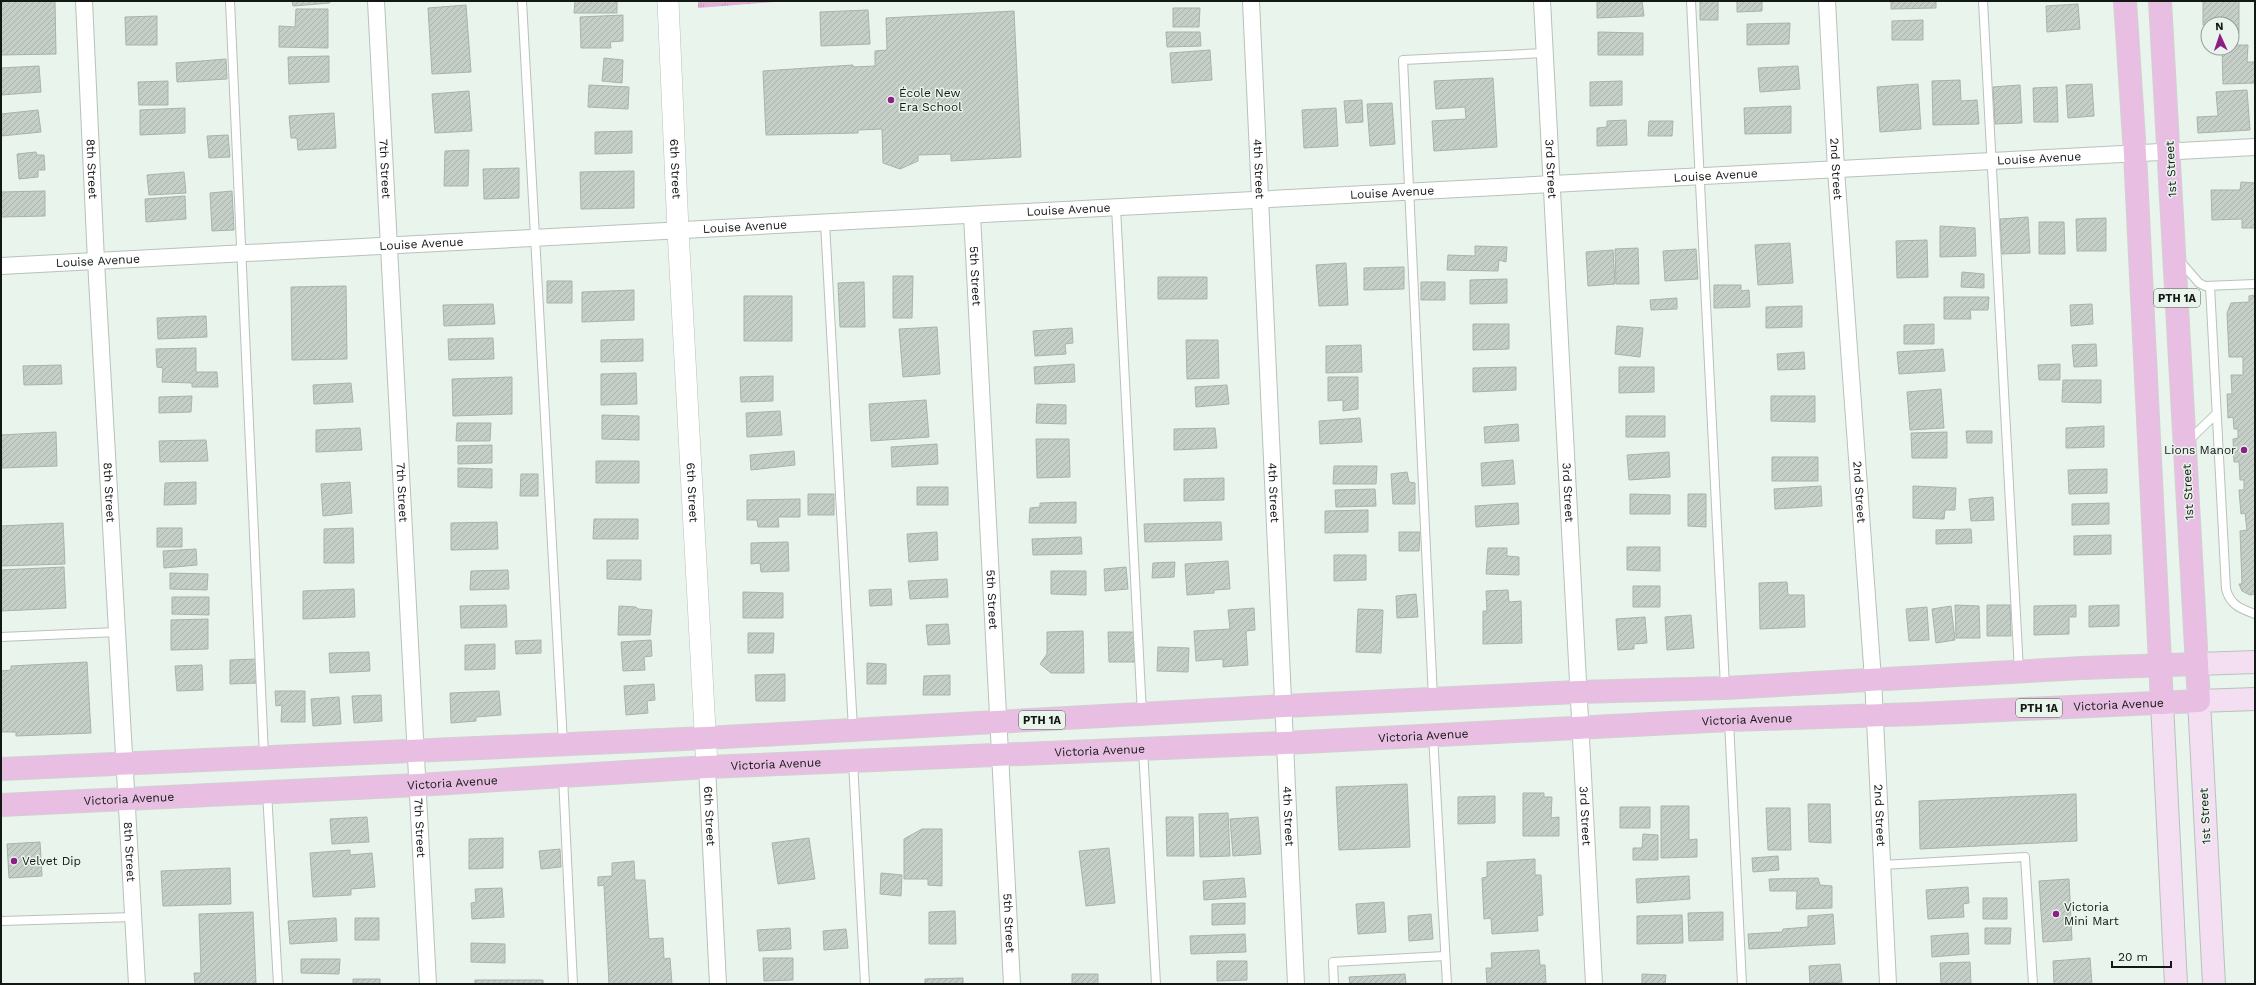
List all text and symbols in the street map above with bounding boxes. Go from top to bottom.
north arrow [2200,16,2240,56]
text: N [2215,20,2224,33]
place label: École New Era School [899,86,962,114]
marker: École New Era School [886,95,896,105]
street label: 2nd Street [1827,137,1845,200]
street label: 8th Street [83,138,100,199]
street label: 4th Street [1250,138,1267,199]
street label: 7th Street [376,139,393,199]
street label: 6th Street [667,139,684,199]
street label: 3rd Street [1542,139,1559,199]
street label: 1st Street [2163,141,2179,197]
street label: Louise Avenue [1997,149,2082,168]
street label: Louise Avenue [1673,166,1758,185]
street label: Louise Avenue [1350,183,1435,202]
street label: Louise Avenue [1026,200,1111,219]
street label: Louise Avenue [703,218,787,236]
street label: Louise Avenue [379,235,464,253]
street label: 5th Street [967,246,984,306]
street label: Louise Avenue [55,252,140,270]
road number: PTH 1A [2154,289,2200,307]
place label: Lions Manor [2164,443,2236,457]
marker: Lions Manor [2239,445,2249,455]
street label: 2nd Street [1850,460,1869,523]
street label: 8th Street [100,462,118,523]
street label: 7th Street [393,462,411,522]
street label: 6th Street [684,462,701,523]
street label: 4th Street [1265,462,1282,523]
street label: 3rd Street [1559,462,1577,522]
street label: 1st Street [2180,464,2196,520]
street label: 5th Street [983,569,1001,630]
street label: Victoria Avenue [2073,696,2164,714]
road number: PTH 1A [2016,699,2062,717]
road number: PTH 1A [1019,711,1065,729]
street label: Victoria Avenue [1701,711,1792,728]
street label: Victoria Avenue [1378,726,1469,745]
street label: Victoria Avenue [1054,742,1145,760]
street label: Victoria Avenue [730,755,822,773]
street label: Victoria Avenue [407,773,498,793]
street label: 2nd Street [1871,784,1888,847]
street label: 6th Street [701,786,718,846]
street label: 4th Street [1280,786,1297,846]
street label: 3rd Street [1577,786,1594,846]
street label: 1st Street [2197,788,2213,844]
street label: Victoria Avenue [83,790,175,808]
street label: 7th Street [411,798,428,858]
street label: 8th Street [121,821,138,882]
place label: Velvet Dip [22,854,81,868]
marker: Velvet Dip [9,856,19,866]
street label: 5th Street [1000,893,1017,953]
place label: Victoria Mini Mart [2064,900,2119,928]
marker: Victoria Mini Mart [2051,909,2061,919]
scale bar [2112,943,2171,969]
text: 20 m [2118,950,2148,964]

